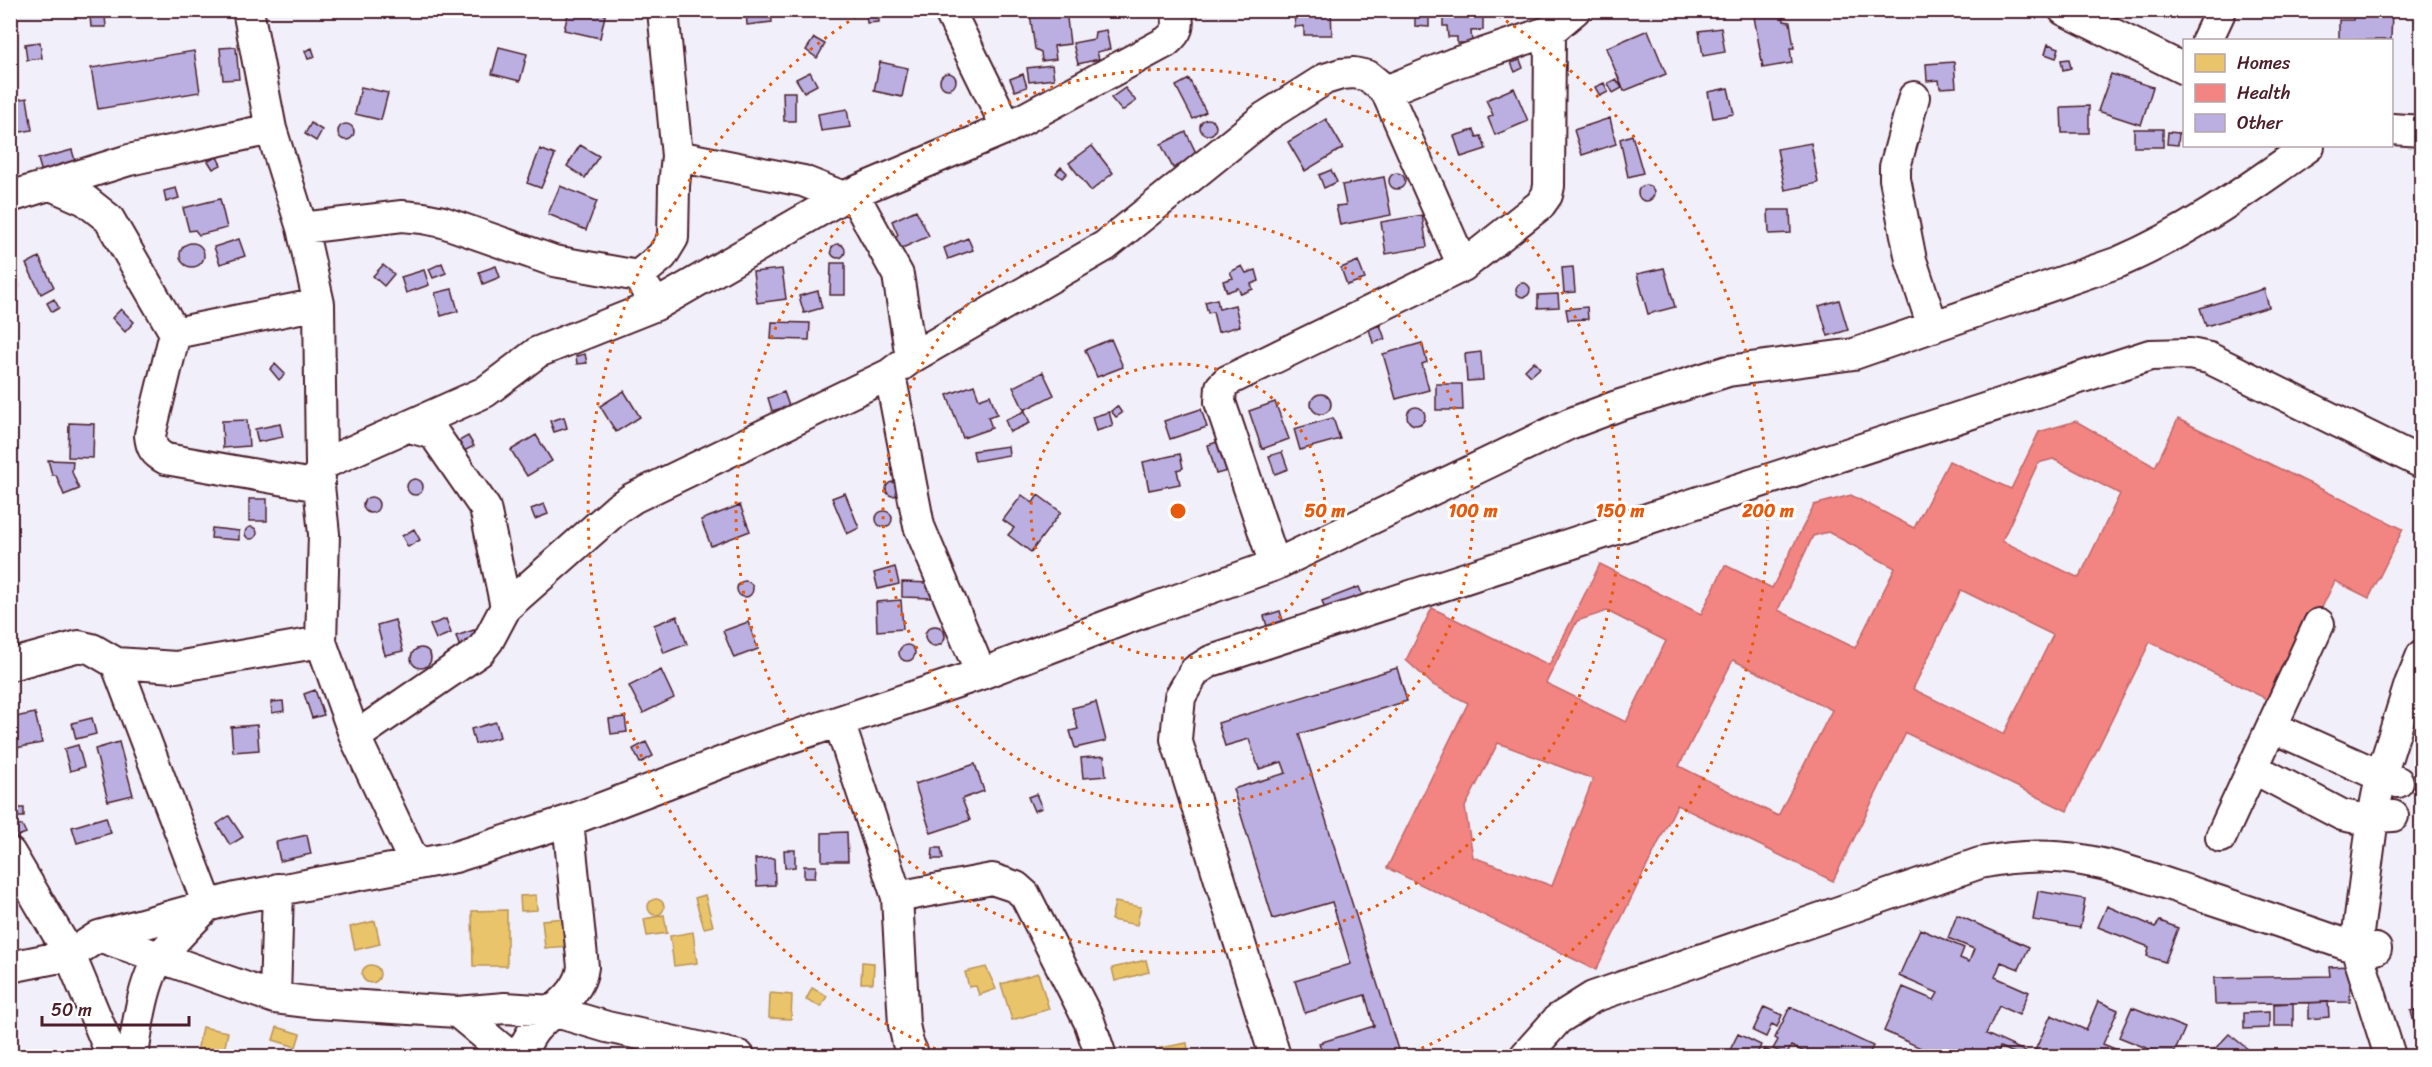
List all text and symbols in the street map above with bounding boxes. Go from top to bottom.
legend [2183,39,2393,147]
text: Homes [2237,47,2291,79]
text: Health [2237,77,2290,109]
text: Other [2237,107,2284,139]
text: 50 m [1305,495,1346,527]
text: 100 m [1449,495,1498,527]
text: 150 m [1596,495,1644,527]
text: 200 m [1741,495,1794,527]
centre of rings [1168,501,1188,521]
scale bar [42,989,189,1027]
text: 50 m [51,994,92,1026]

